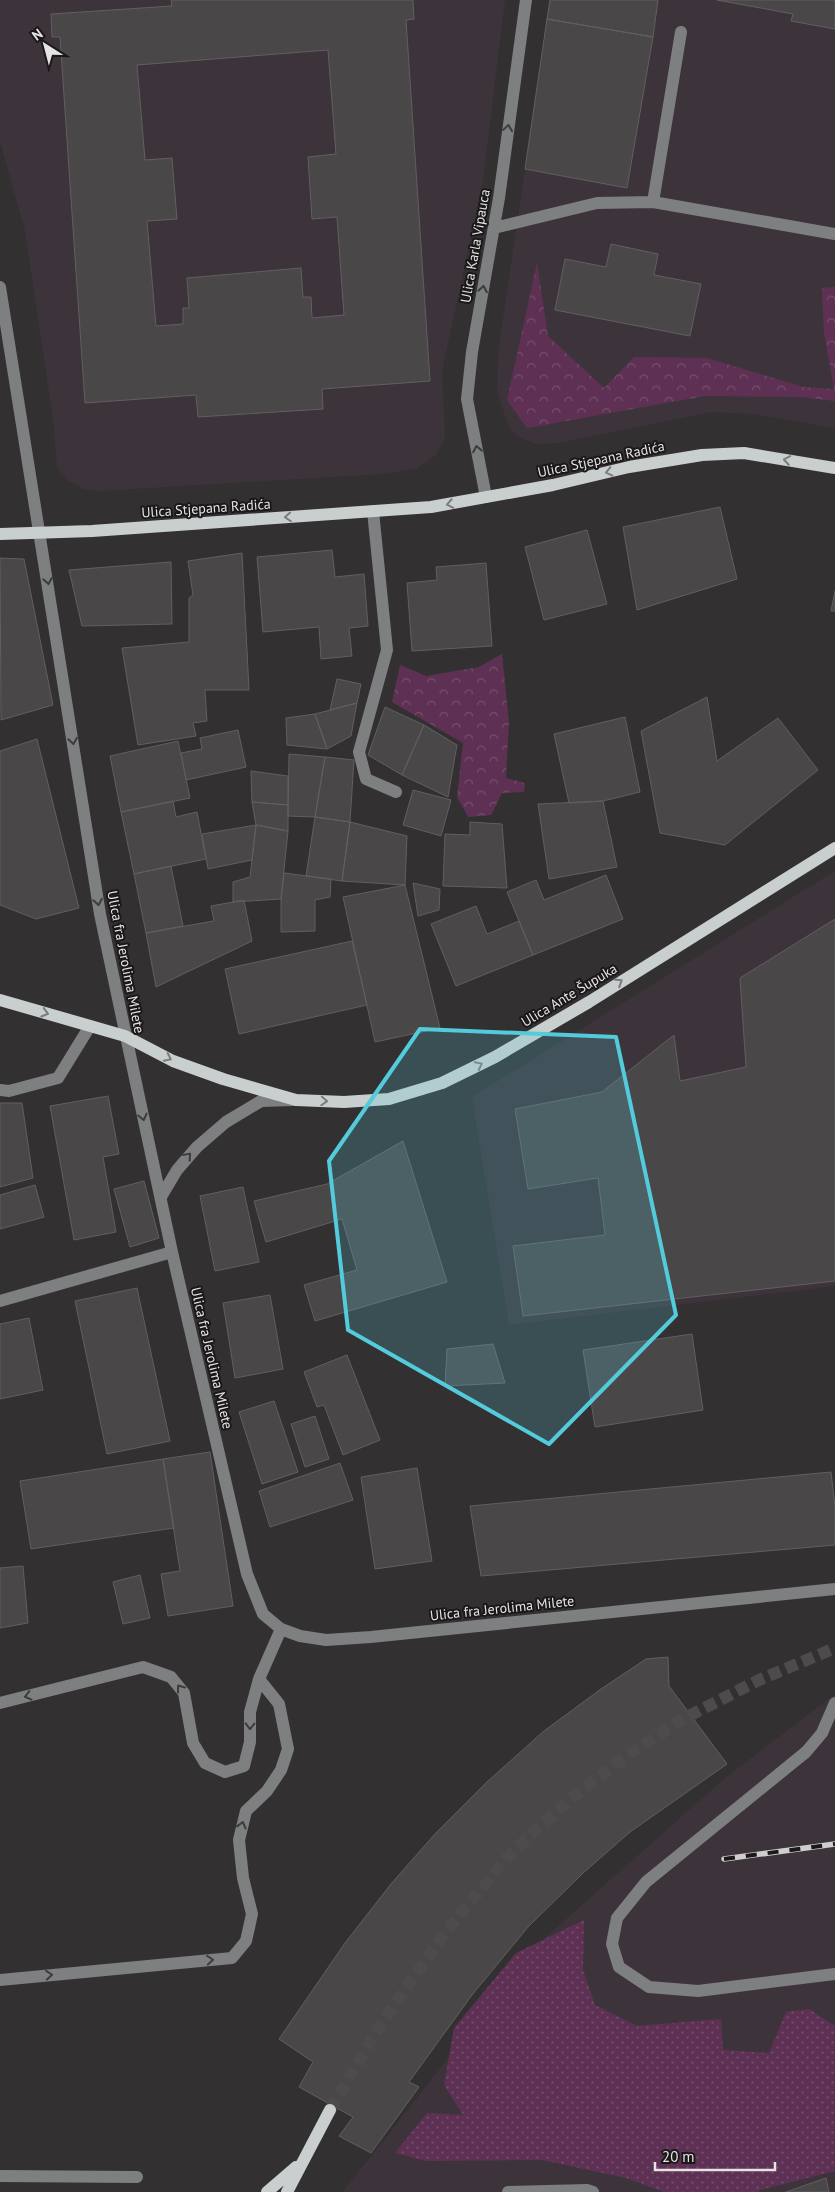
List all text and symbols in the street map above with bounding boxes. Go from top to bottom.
north arrow [20,20,70,70]
text: N [28,24,46,44]
one-way arrow [502,124,513,132]
street label: Ulica Karla Vipauca [456,188,494,304]
one-way arrow [477,284,488,293]
street label: Ulica Stjepana Radića [536,437,666,481]
one-way arrow [473,445,483,453]
one-way arrow [783,455,791,466]
one-way arrow [605,466,614,477]
street label: Ulica Stjepana Radića [141,495,271,521]
one-way arrow [445,498,454,508]
one-way arrow [284,511,292,522]
one-way arrow [42,576,52,585]
one-way arrow [67,738,78,746]
street label: Ulica fra Jerolima Milete [103,889,149,1035]
one-way arrow [93,898,103,906]
street label: Ulica Ante Šupuka [518,959,620,1031]
one-way arrow [614,979,623,989]
one-way arrow [40,1007,48,1017]
one-way arrow [163,1052,172,1062]
one-way arrow [474,1060,483,1071]
one-way arrow [320,1096,328,1107]
one-way arrow [137,1113,148,1122]
one-way arrow [183,1153,192,1162]
street label: Ulica fra Jerolima Milete [187,1285,237,1431]
street label: Ulica fra Jerolima Milete [429,1591,575,1625]
one-way arrow [177,1684,186,1694]
one-way arrow [23,1690,32,1701]
one-way arrow [245,1723,255,1731]
one-way arrow [236,1820,247,1829]
one-way arrow [207,1955,215,1966]
one-way arrow [45,1970,53,1981]
scale bar [655,2140,775,2172]
text: 20 m [662,2147,695,2166]

